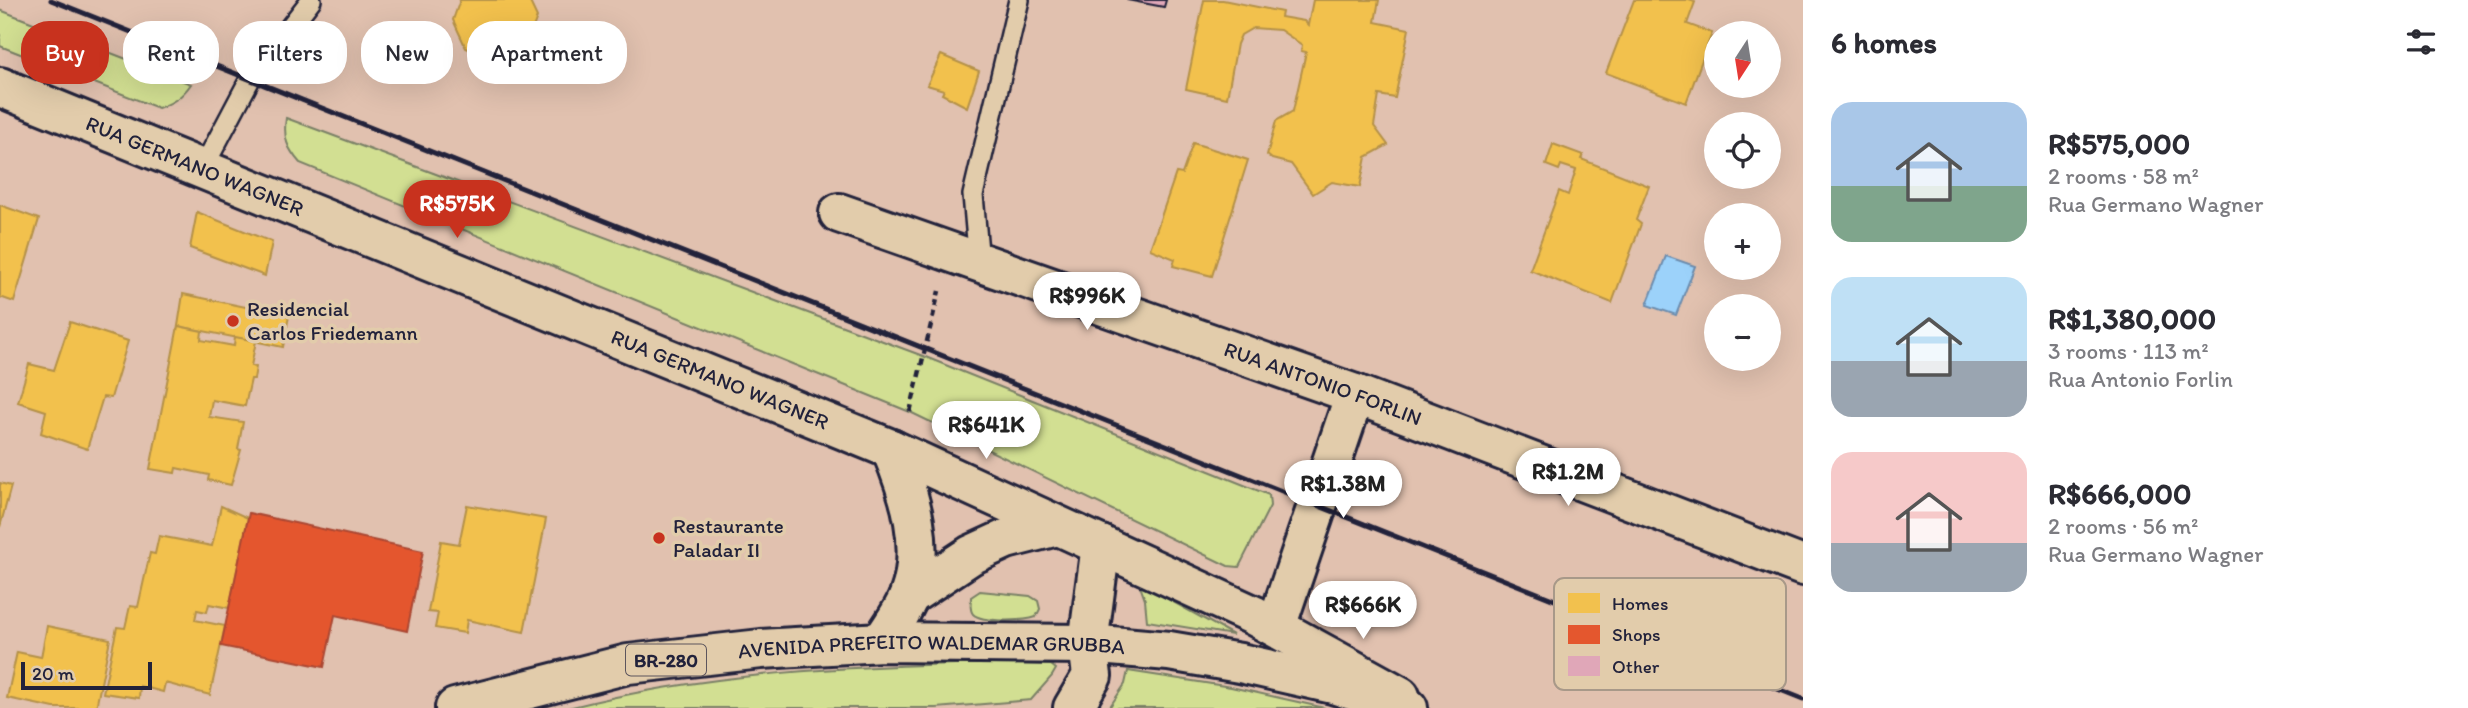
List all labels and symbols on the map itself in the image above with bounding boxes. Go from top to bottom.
north arrow [1704,21,1782,98]
street label: RUA GERMANO WAGNER [82,110,307,221]
pin: R$575K [400,180,514,240]
pin: R$996K [1030,272,1144,332]
place label: Residencial Carlos Friedemann [247,296,418,345]
marker: Residencial Carlos Friedemann [225,313,241,329]
street label: RUA GERMANO WAGNER [608,324,833,434]
street label: RUA ANTONIO FORLIN [1221,336,1425,430]
pin: R$641K [929,402,1043,461]
pin: R$1.2M [1511,448,1625,508]
pin: R$1.38M [1278,461,1408,520]
place label: Restaurante Paladar II [673,513,784,562]
marker: Restaurante Paladar II [651,530,667,546]
legend [1554,578,1786,690]
pin: R$666K [1306,582,1420,641]
text: Homes [1612,592,1668,615]
text: Shops [1612,623,1661,646]
street label: AVENIDA PREFEITO WALDEMAR GRUBBA [737,629,1127,664]
road number: BR-280 [626,645,706,676]
text: Other [1612,655,1660,678]
scale bar [21,659,152,691]

